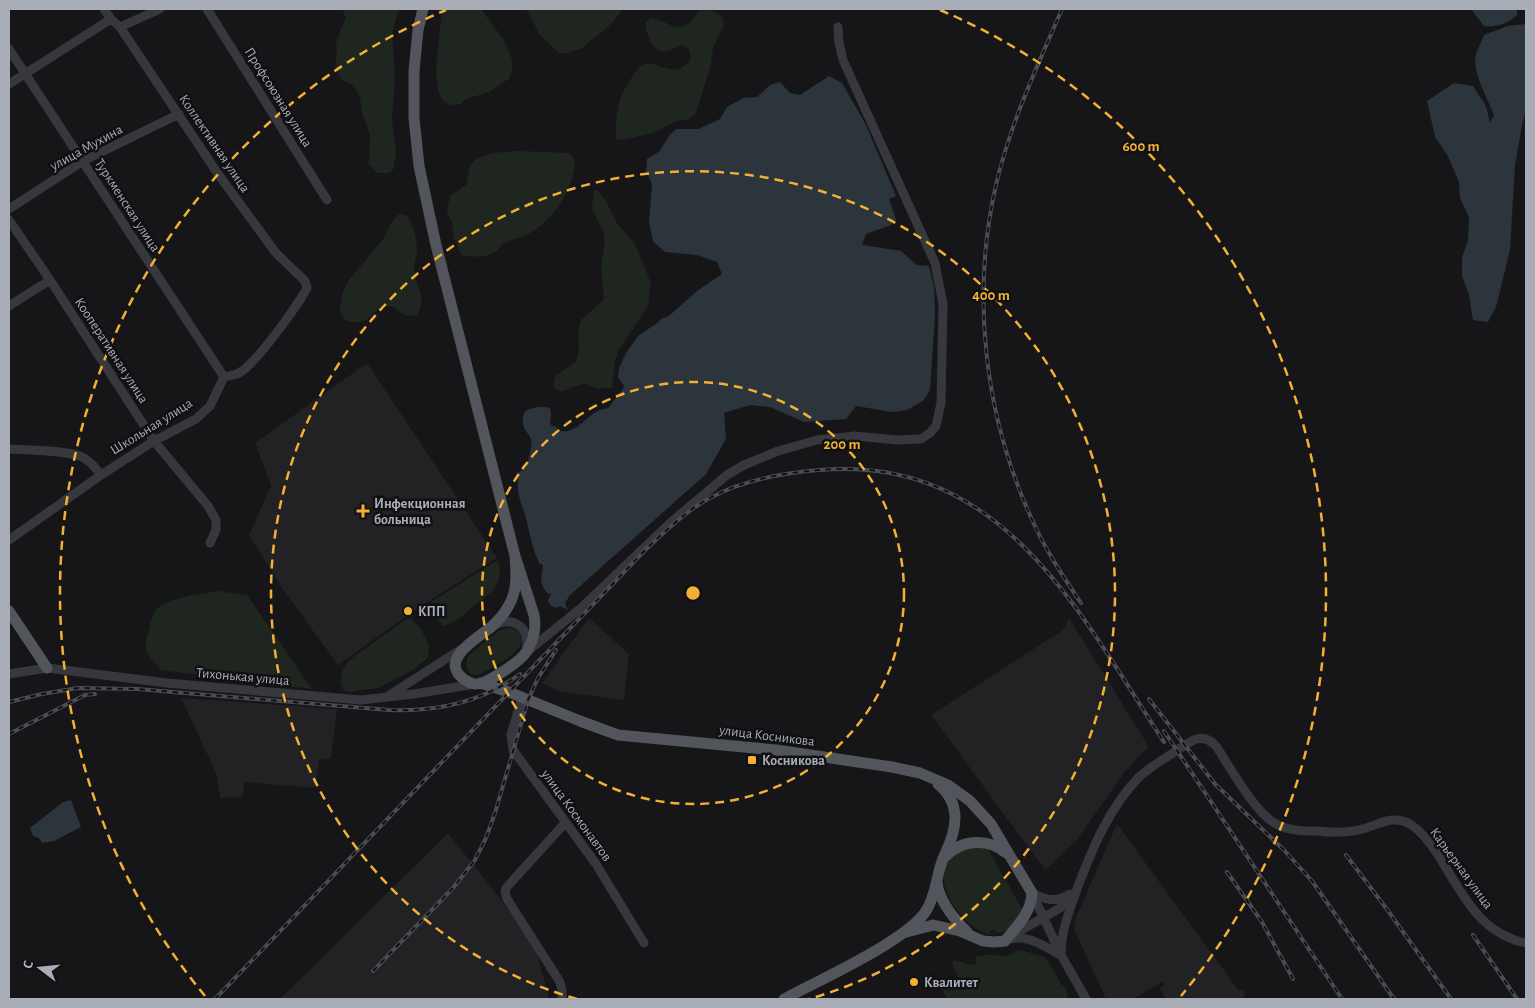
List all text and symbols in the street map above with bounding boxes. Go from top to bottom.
street label: Профсоюзная улица [242,45,315,150]
street label: Коллективная улица [176,92,252,196]
street label: улица Мухина [47,122,125,174]
text: 600 m [1122,139,1160,154]
street label: Туркменская улица [92,157,163,255]
text: 400 m [972,288,1010,303]
street label: Кооперативная улица [72,295,151,406]
street label: Школьная улица [108,396,196,458]
text: 200 m [823,437,861,452]
place label: Инфекционная больница [374,497,465,527]
marker: Инфекционная больница [356,504,370,518]
centre of rings [684,584,702,602]
marker: КПП [402,605,414,617]
place label: КПП [418,605,445,619]
street label: Тихонькая улица [196,666,291,688]
street label: улица Косникова [717,723,816,749]
marker: Косникова [746,754,758,766]
place label: Косникова [762,754,825,768]
street label: улица Космонавтов [538,766,614,864]
street label: Карьерная улица [1427,825,1496,912]
north arrow [15,943,65,993]
text: С [21,959,36,970]
marker: Квалитет [908,976,920,988]
place label: Квалитет [924,976,979,990]

